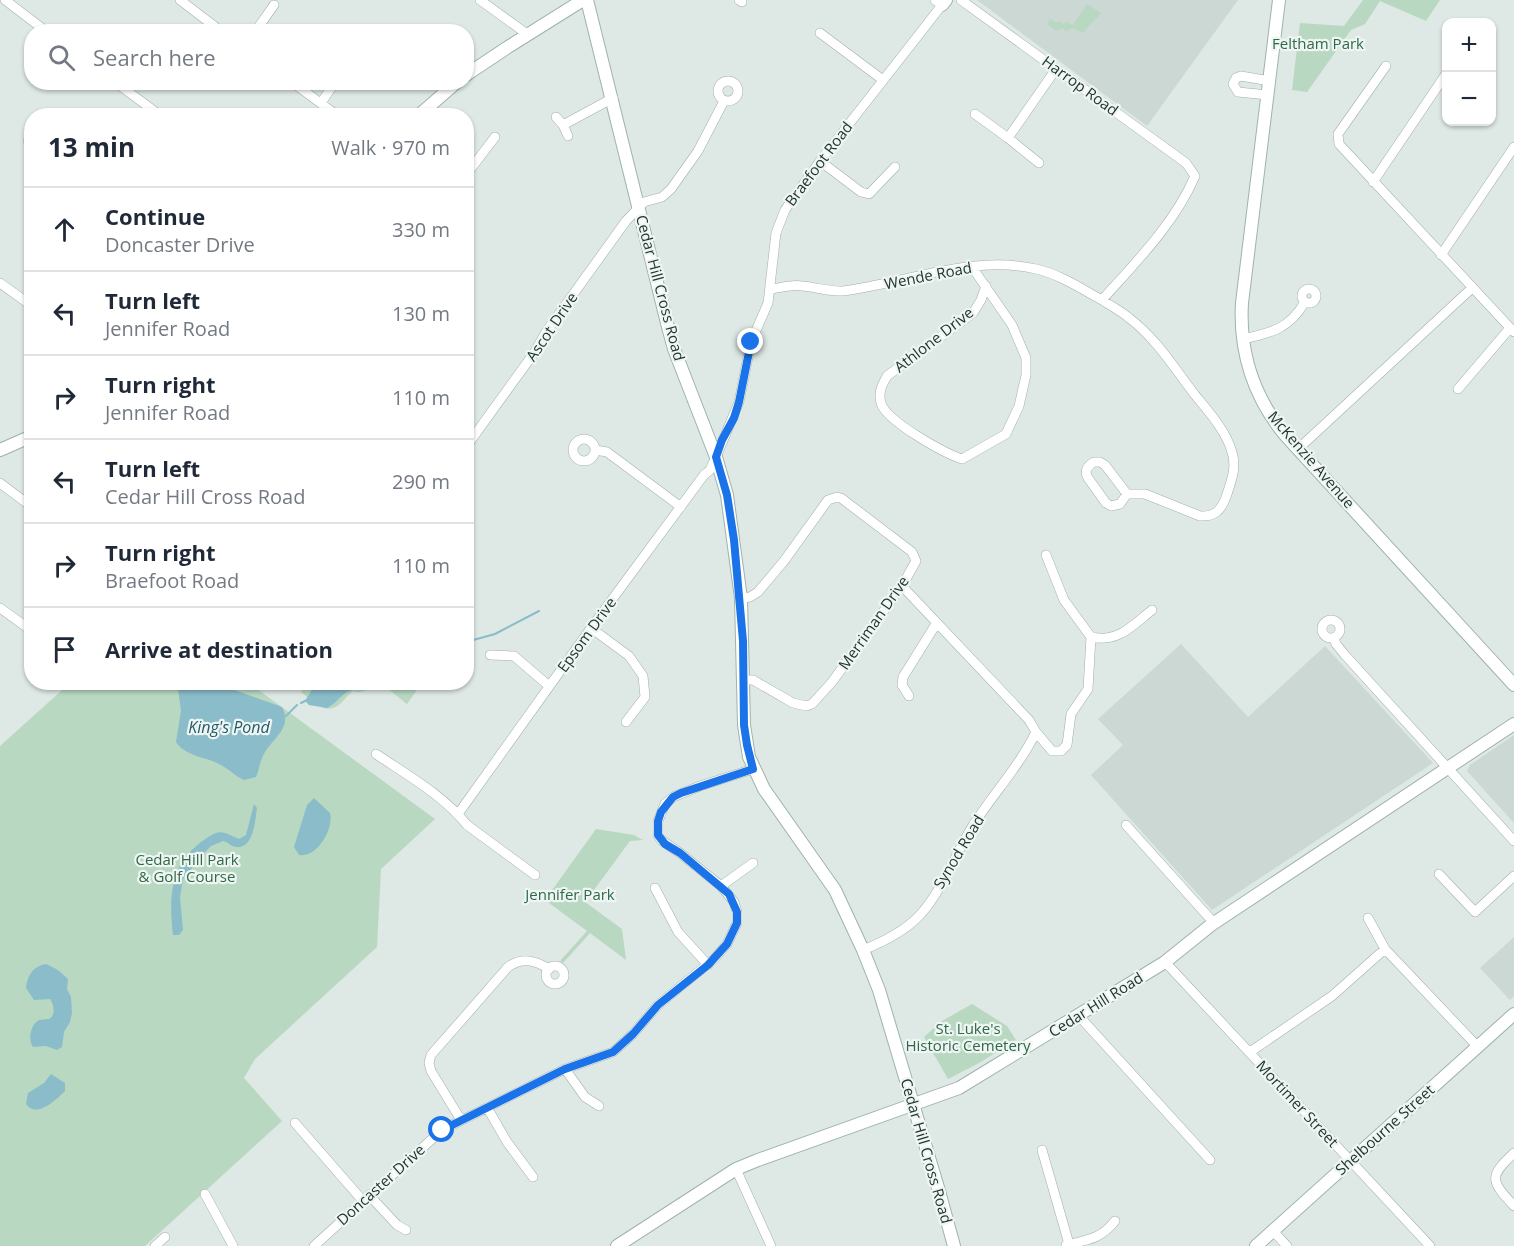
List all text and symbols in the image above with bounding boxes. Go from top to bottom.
map controls [1442,18,1496,126]
button: + [1442,18,1496,72]
search box [24,24,474,90]
park label: Feltham Park [1272,33,1364,53]
icon: search [45,41,78,74]
text: Search here [93,42,216,72]
street label: Harrop Road [1038,51,1123,120]
button: − [1442,72,1496,126]
street label: Braefoot Road [780,117,856,210]
text: 13 min [48,129,135,165]
text: Walk · 970 m [331,134,450,161]
text: Continue [105,201,205,231]
icon: ahead [48,213,81,246]
street label: Cedar Hill Cross Road [632,213,690,363]
text: 330 m [392,216,450,243]
text: Doncaster Drive [105,231,255,258]
street label: Wende Road [882,257,973,293]
text: Turn left [105,285,200,315]
street label: Ascot Drive [521,288,581,365]
icon: left [48,297,81,330]
text: 130 m [392,300,450,327]
street label: Athlone Drive [890,302,977,376]
text: Jennifer Road [105,315,230,342]
route end [737,328,763,354]
text: Turn right [105,369,216,399]
icon: right [48,381,81,414]
text: 110 m [392,384,450,411]
text: Jennifer Road [105,399,230,426]
street label: McKenzie Avenue [1264,406,1360,512]
text: Turn left [105,453,200,483]
icon: left [48,465,81,498]
text: 290 m [392,468,450,495]
text: Cedar Hill Cross Road [105,483,305,510]
text: Turn right [105,537,216,567]
icon: right [48,549,81,582]
text: 110 m [392,552,450,579]
text: Braefoot Road [105,567,239,594]
street label: Merriman Drive [833,572,913,673]
street label: Epsom Drive [552,593,620,676]
icon: arrive [48,633,81,666]
text: Arrive at destination [105,634,333,664]
water label: King's Pond [188,716,271,738]
street label: Synod Road [928,811,988,892]
park label: Cedar Hill Park & Golf Course [135,849,239,886]
park label: Jennifer Park [523,884,615,904]
street label: Cedar Hill Road [1045,967,1146,1041]
park label: St. Luke's Historic Cemetery [906,1018,1031,1055]
street label: Mortimer Street [1252,1056,1343,1151]
street label: Cedar Hill Cross Road [897,1076,957,1226]
street label: Shelbourne Street [1331,1079,1438,1179]
route start [428,1116,454,1142]
street label: Doncaster Drive [332,1139,429,1229]

